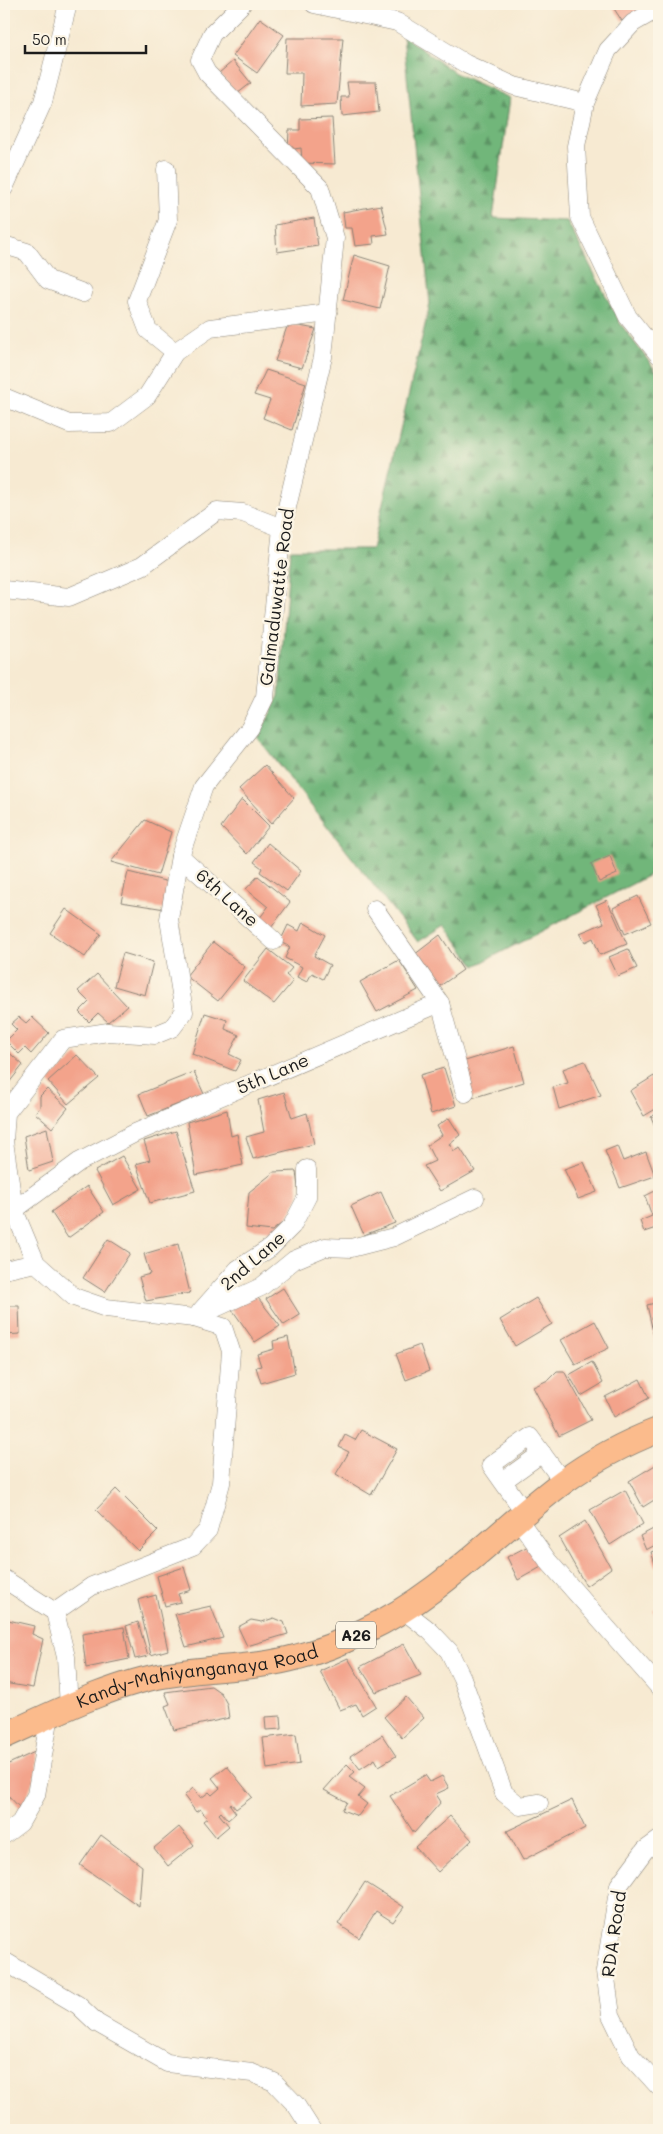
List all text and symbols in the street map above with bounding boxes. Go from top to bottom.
scale bar [25,22,146,54]
text: 50 m [32,29,67,49]
street label: Galmaduwatte Road [253,507,299,687]
street label: 6th Lane [191,863,264,932]
street label: 5th Lane [233,1047,312,1099]
street label: 2nd Lane [215,1225,290,1295]
road number: A26 [336,1622,376,1648]
street label: Kandy-Mahiyanganaya Road [73,1639,321,1713]
street label: RDA Road [595,1889,631,1979]

